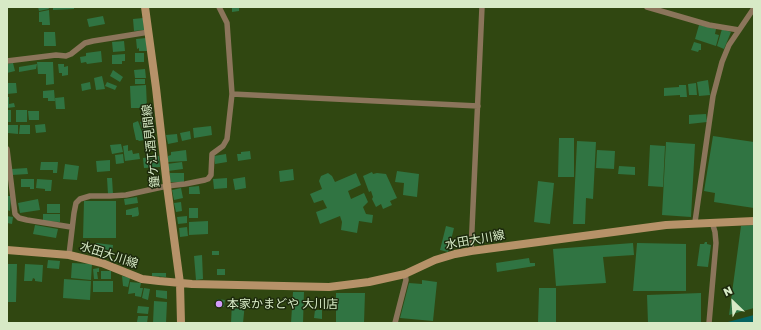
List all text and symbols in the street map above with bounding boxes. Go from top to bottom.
street label: 鐘ケ江酒見間線 [139,103,163,189]
street label: 水田大川線 [444,228,506,252]
street label: 水田大川線 [78,239,140,271]
north arrow [713,282,753,322]
text: N [721,283,734,298]
place label: 本家かまどや 大川店 [227,297,338,311]
marker: 本家かまどや 大川店 [214,299,224,309]

